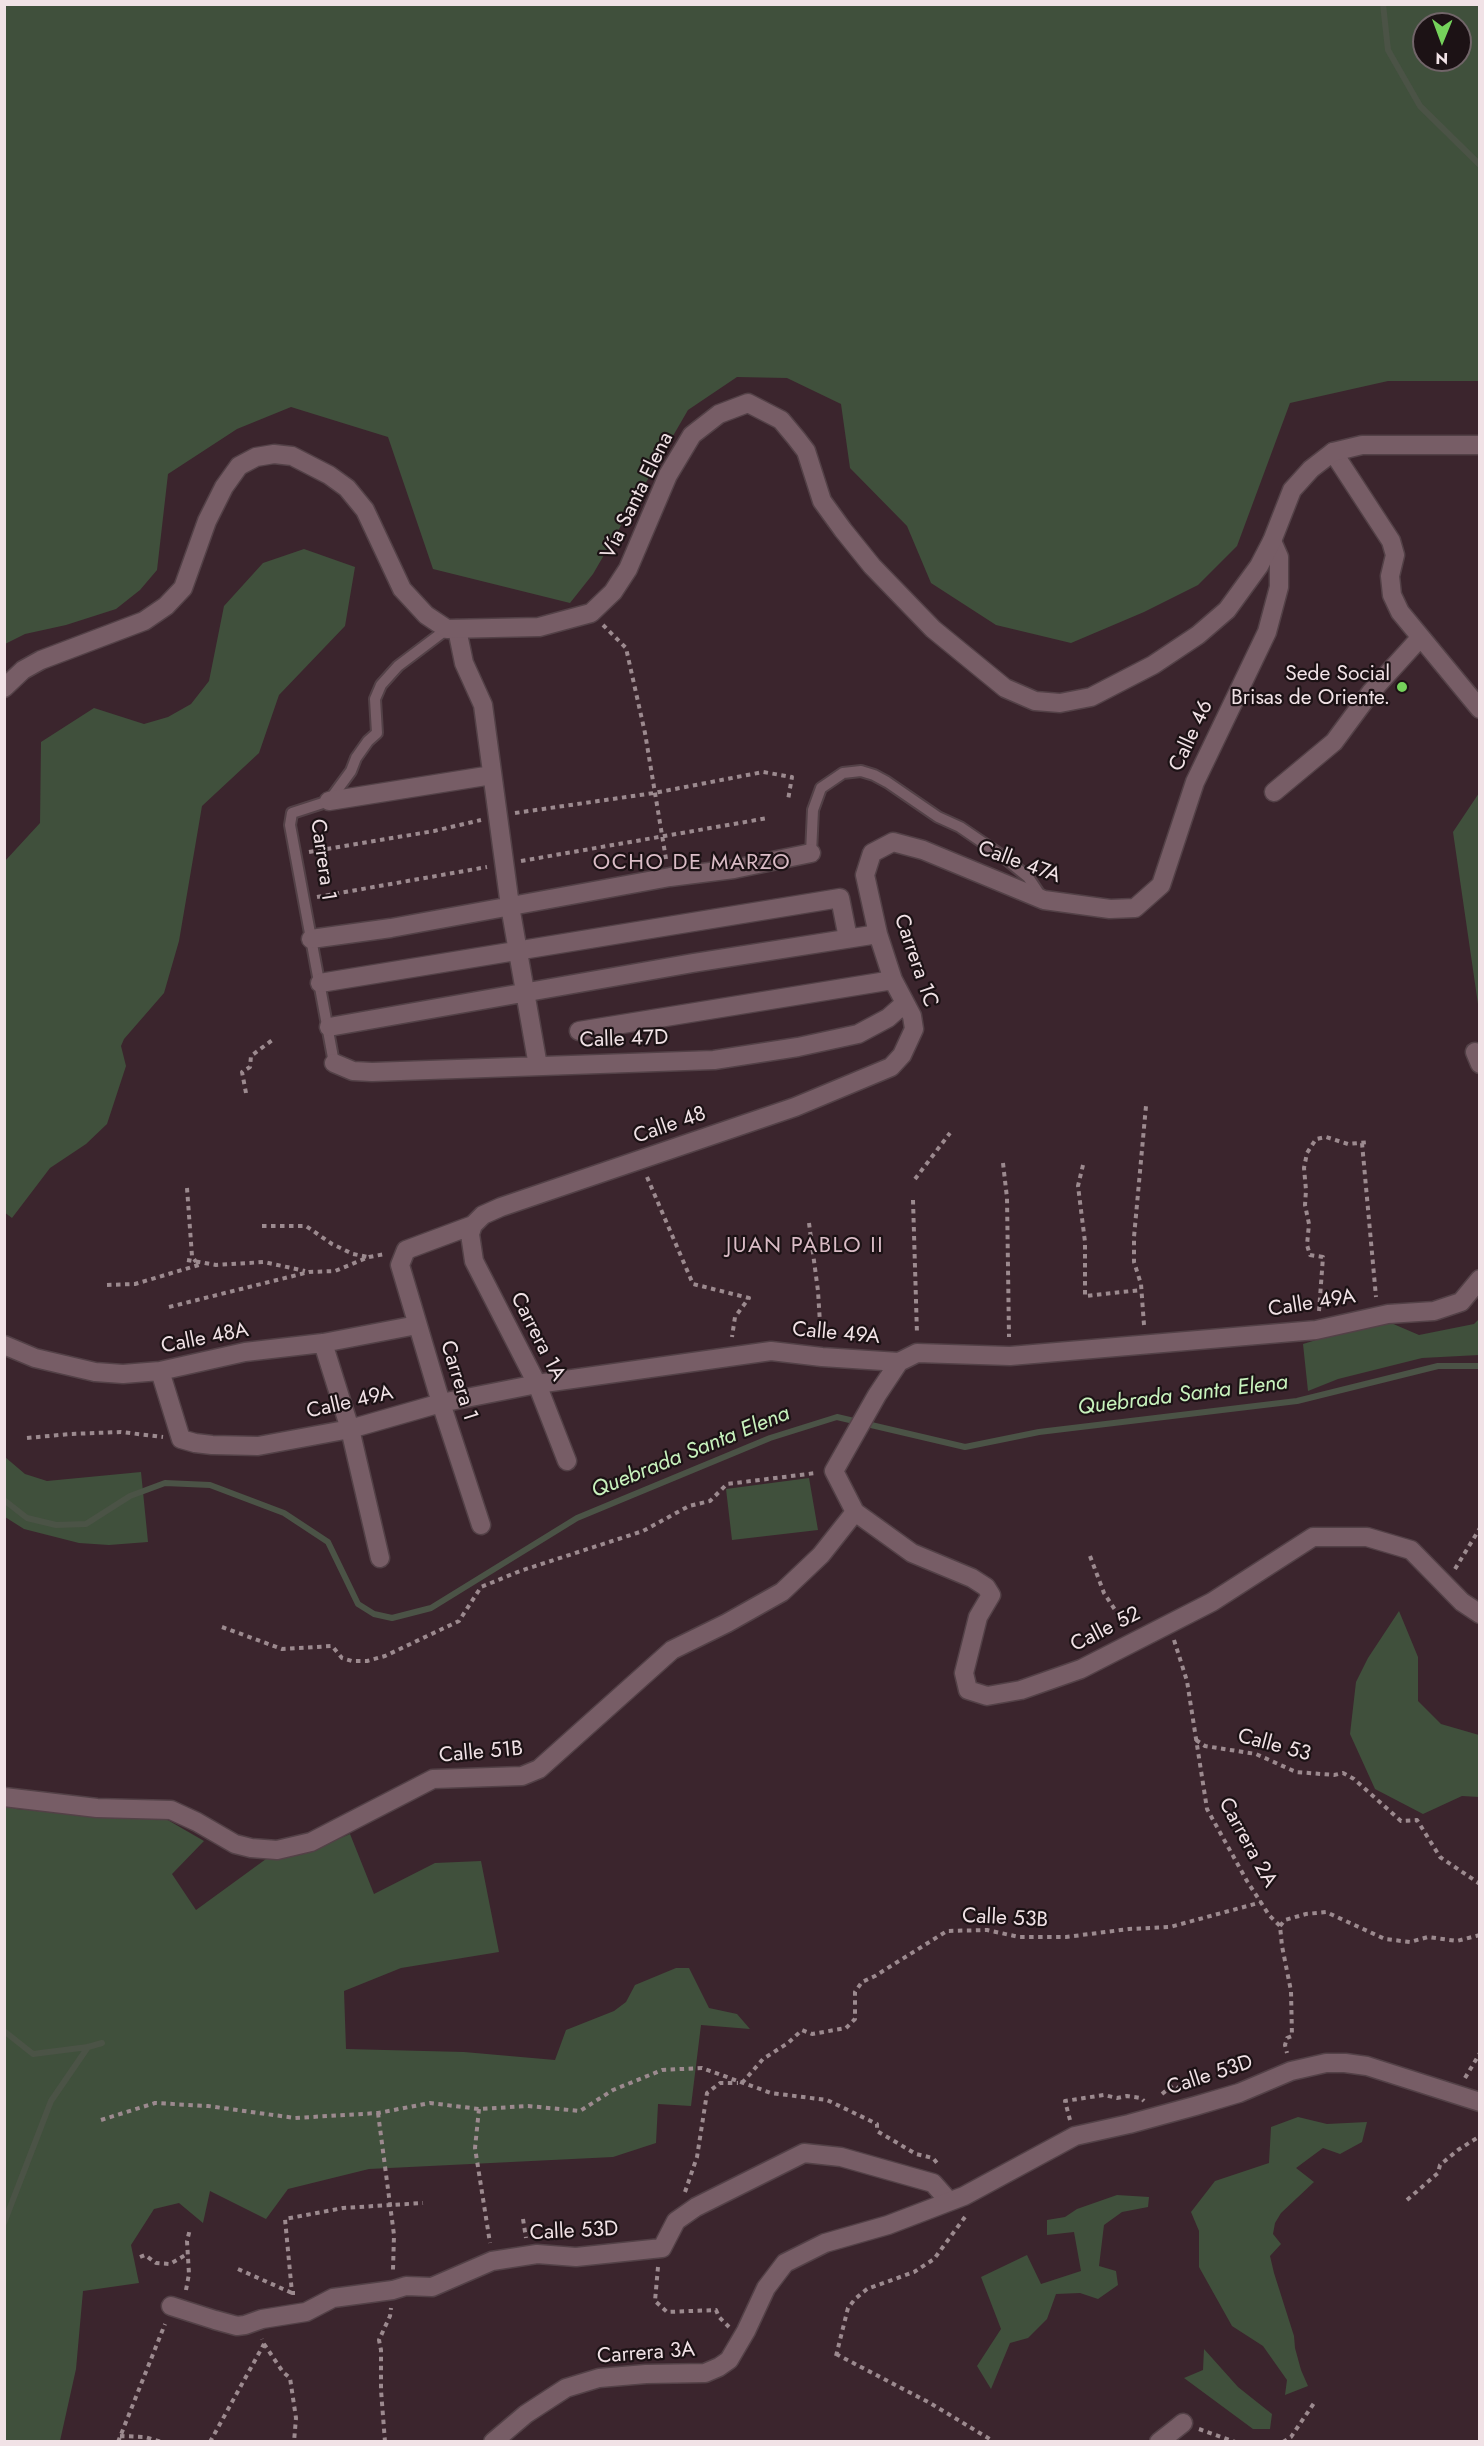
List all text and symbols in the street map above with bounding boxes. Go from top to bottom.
north arrow [1412,12,1472,72]
text: N [1435,47,1448,70]
street label: Vía Santa Elena [596,428,680,564]
place label: Sede Social Brisas de Oriente. [1231,662,1390,712]
marker: Sede Social Brisas de Oriente. [1395,680,1409,694]
street label: Calle 46 [1165,696,1219,776]
street label: Carrera 1 [304,817,340,903]
street label: Calle 47A [974,836,1064,890]
district label: OCHO DE MARZO [593,851,791,877]
street label: Carrera 1C [887,911,943,1011]
street label: Calle 47D [579,1026,669,1054]
street label: Calle 48 [630,1102,710,1150]
district label: JUAN PABLO II [726,1234,884,1260]
street label: Calle 49A [1267,1285,1357,1323]
street label: Carrera 1A [504,1288,570,1386]
street label: Calle 48A [159,1318,251,1360]
street label: Calle 49A [791,1318,881,1350]
street label: Carrera 1 [434,1338,482,1424]
water label: Quebrada Santa Elena [1076,1370,1290,1422]
street label: Calle 49A [304,1381,396,1425]
water label: Quebrada Santa Elena [588,1401,794,1505]
street label: Calle 52 [1067,1602,1145,1658]
street label: Calle 53 [1235,1724,1313,1768]
street label: Calle 51B [438,1737,524,1769]
street label: Carrera 2A [1212,1794,1282,1892]
street label: Calle 53B [961,1904,1049,1934]
street label: Calle 53D [1164,2050,1256,2102]
street label: Calle 53D [529,2217,619,2247]
street label: Carrera 3A [596,2338,696,2370]

